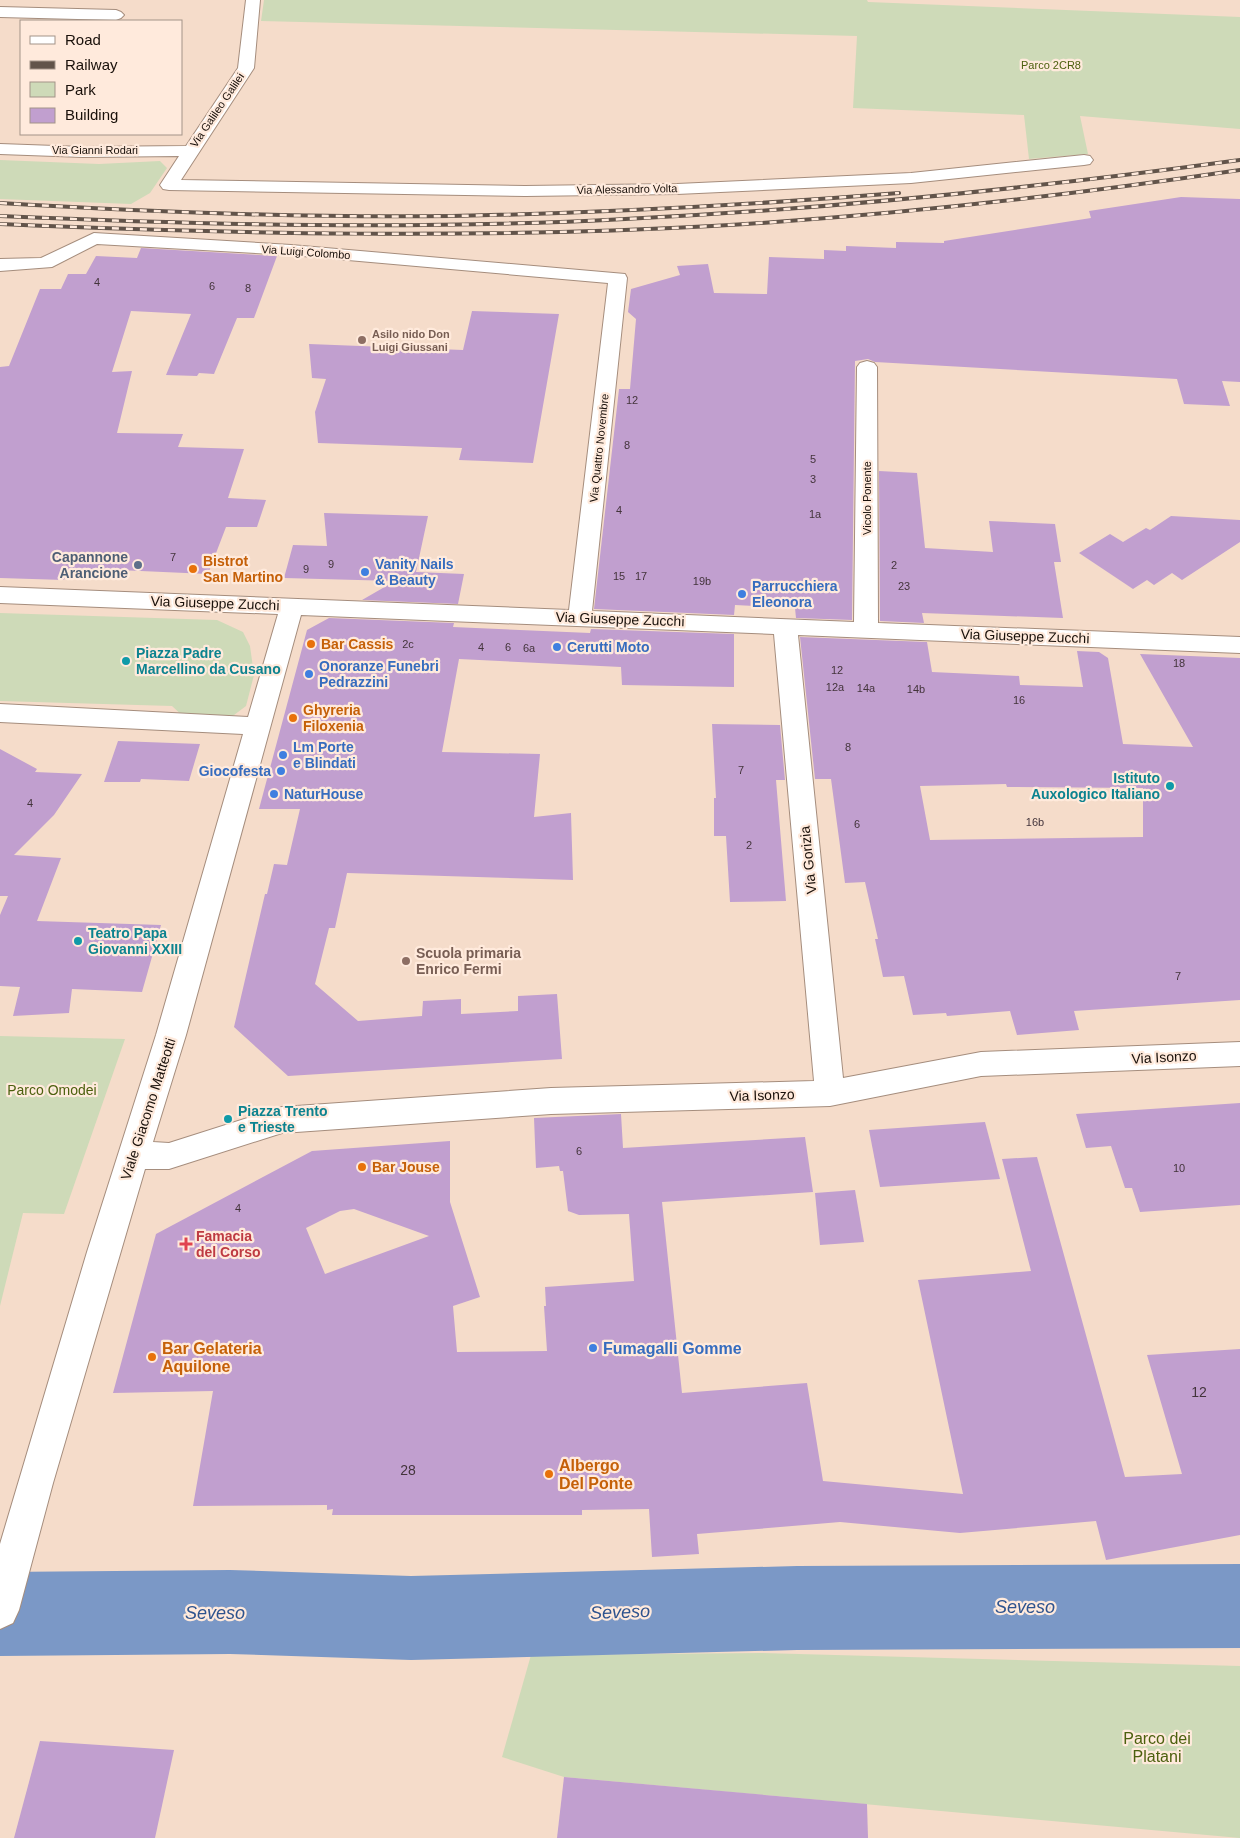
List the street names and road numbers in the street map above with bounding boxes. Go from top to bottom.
street label: Via Galileo Galilei [188,71,246,149]
street label: Via Gianni Rodari [52,144,138,156]
street label: Via Alessandro Volta [577,182,678,196]
street label: Via Luigi Colombo [261,243,351,261]
street label: Via Quattro Novembre [587,393,611,503]
street label: Vicolo Ponente [861,461,873,535]
street label: Via Giuseppe Zucchi [150,593,280,613]
street label: Via Giuseppe Zucchi [555,609,685,629]
street label: Via Giuseppe Zucchi [960,626,1090,646]
street label: Via Gorizia [796,825,820,895]
street label: Viale Giacomo Matteotti [117,1036,179,1182]
street label: Via Isonzo [1131,1047,1197,1067]
street label: Via Isonzo [729,1086,795,1104]

